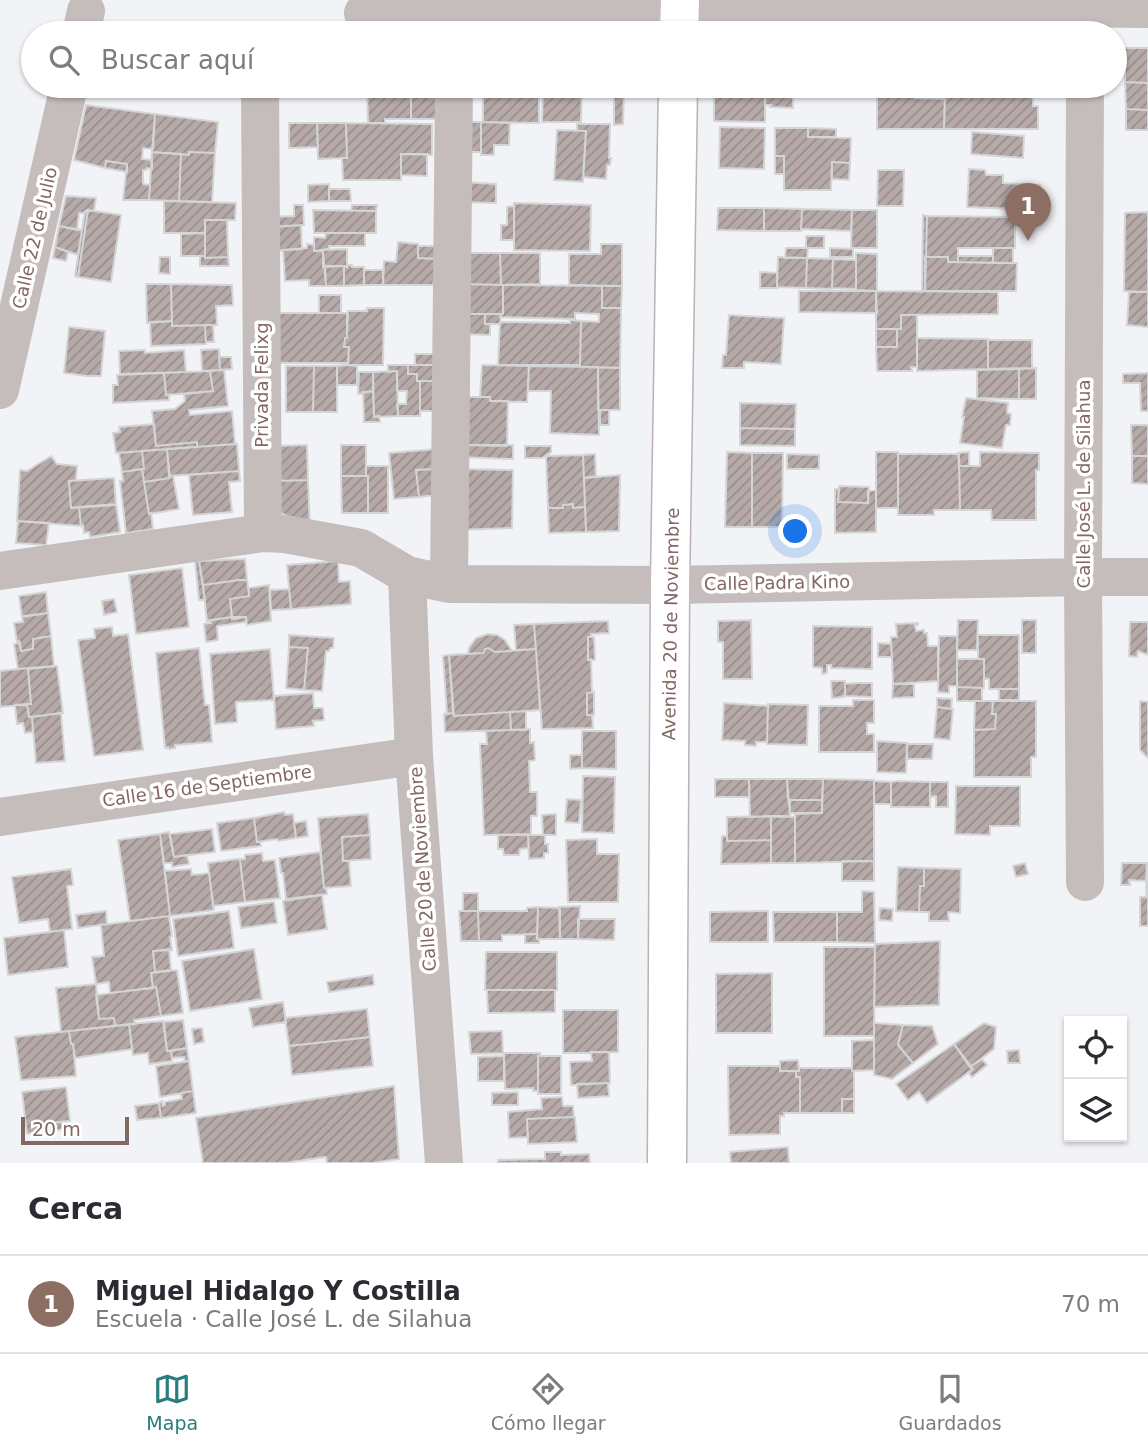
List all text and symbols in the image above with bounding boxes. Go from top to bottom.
search box [21,21,1127,98]
icon: search [45,41,83,79]
text: Buscar aquí [101,45,254,75]
street label: Calle 22 de Julio [8,165,61,311]
pin: 1 [1005,183,1051,241]
street label: Privada Felixg [251,322,272,448]
street label: Calle José L. de Silahua [1073,380,1094,588]
street label: Avenida 20 de Noviembre [658,507,683,740]
your location [778,514,812,548]
street label: Calle Padra Kino [704,571,850,594]
street label: Calle 16 de Septiembre [101,760,313,811]
street label: Calle 20 de Noviembre [405,766,440,972]
map controls [1064,1016,1127,1142]
button: locate [1064,1016,1127,1079]
button: layers [1064,1079,1127,1142]
scale bar [21,1114,130,1146]
text: 20 m [32,1118,81,1140]
text: Cerca [28,1191,123,1226]
text: Miguel Hidalgo Y Costilla [95,1276,461,1306]
text: 1 [43,1291,59,1317]
text: 70 m [1061,1291,1120,1317]
text: Escuela · Calle José L. de Silahua [95,1306,472,1332]
tab: Mapa [146,1370,198,1434]
tab: Cómo llegar [491,1370,606,1434]
tab: Guardados [898,1370,1002,1434]

